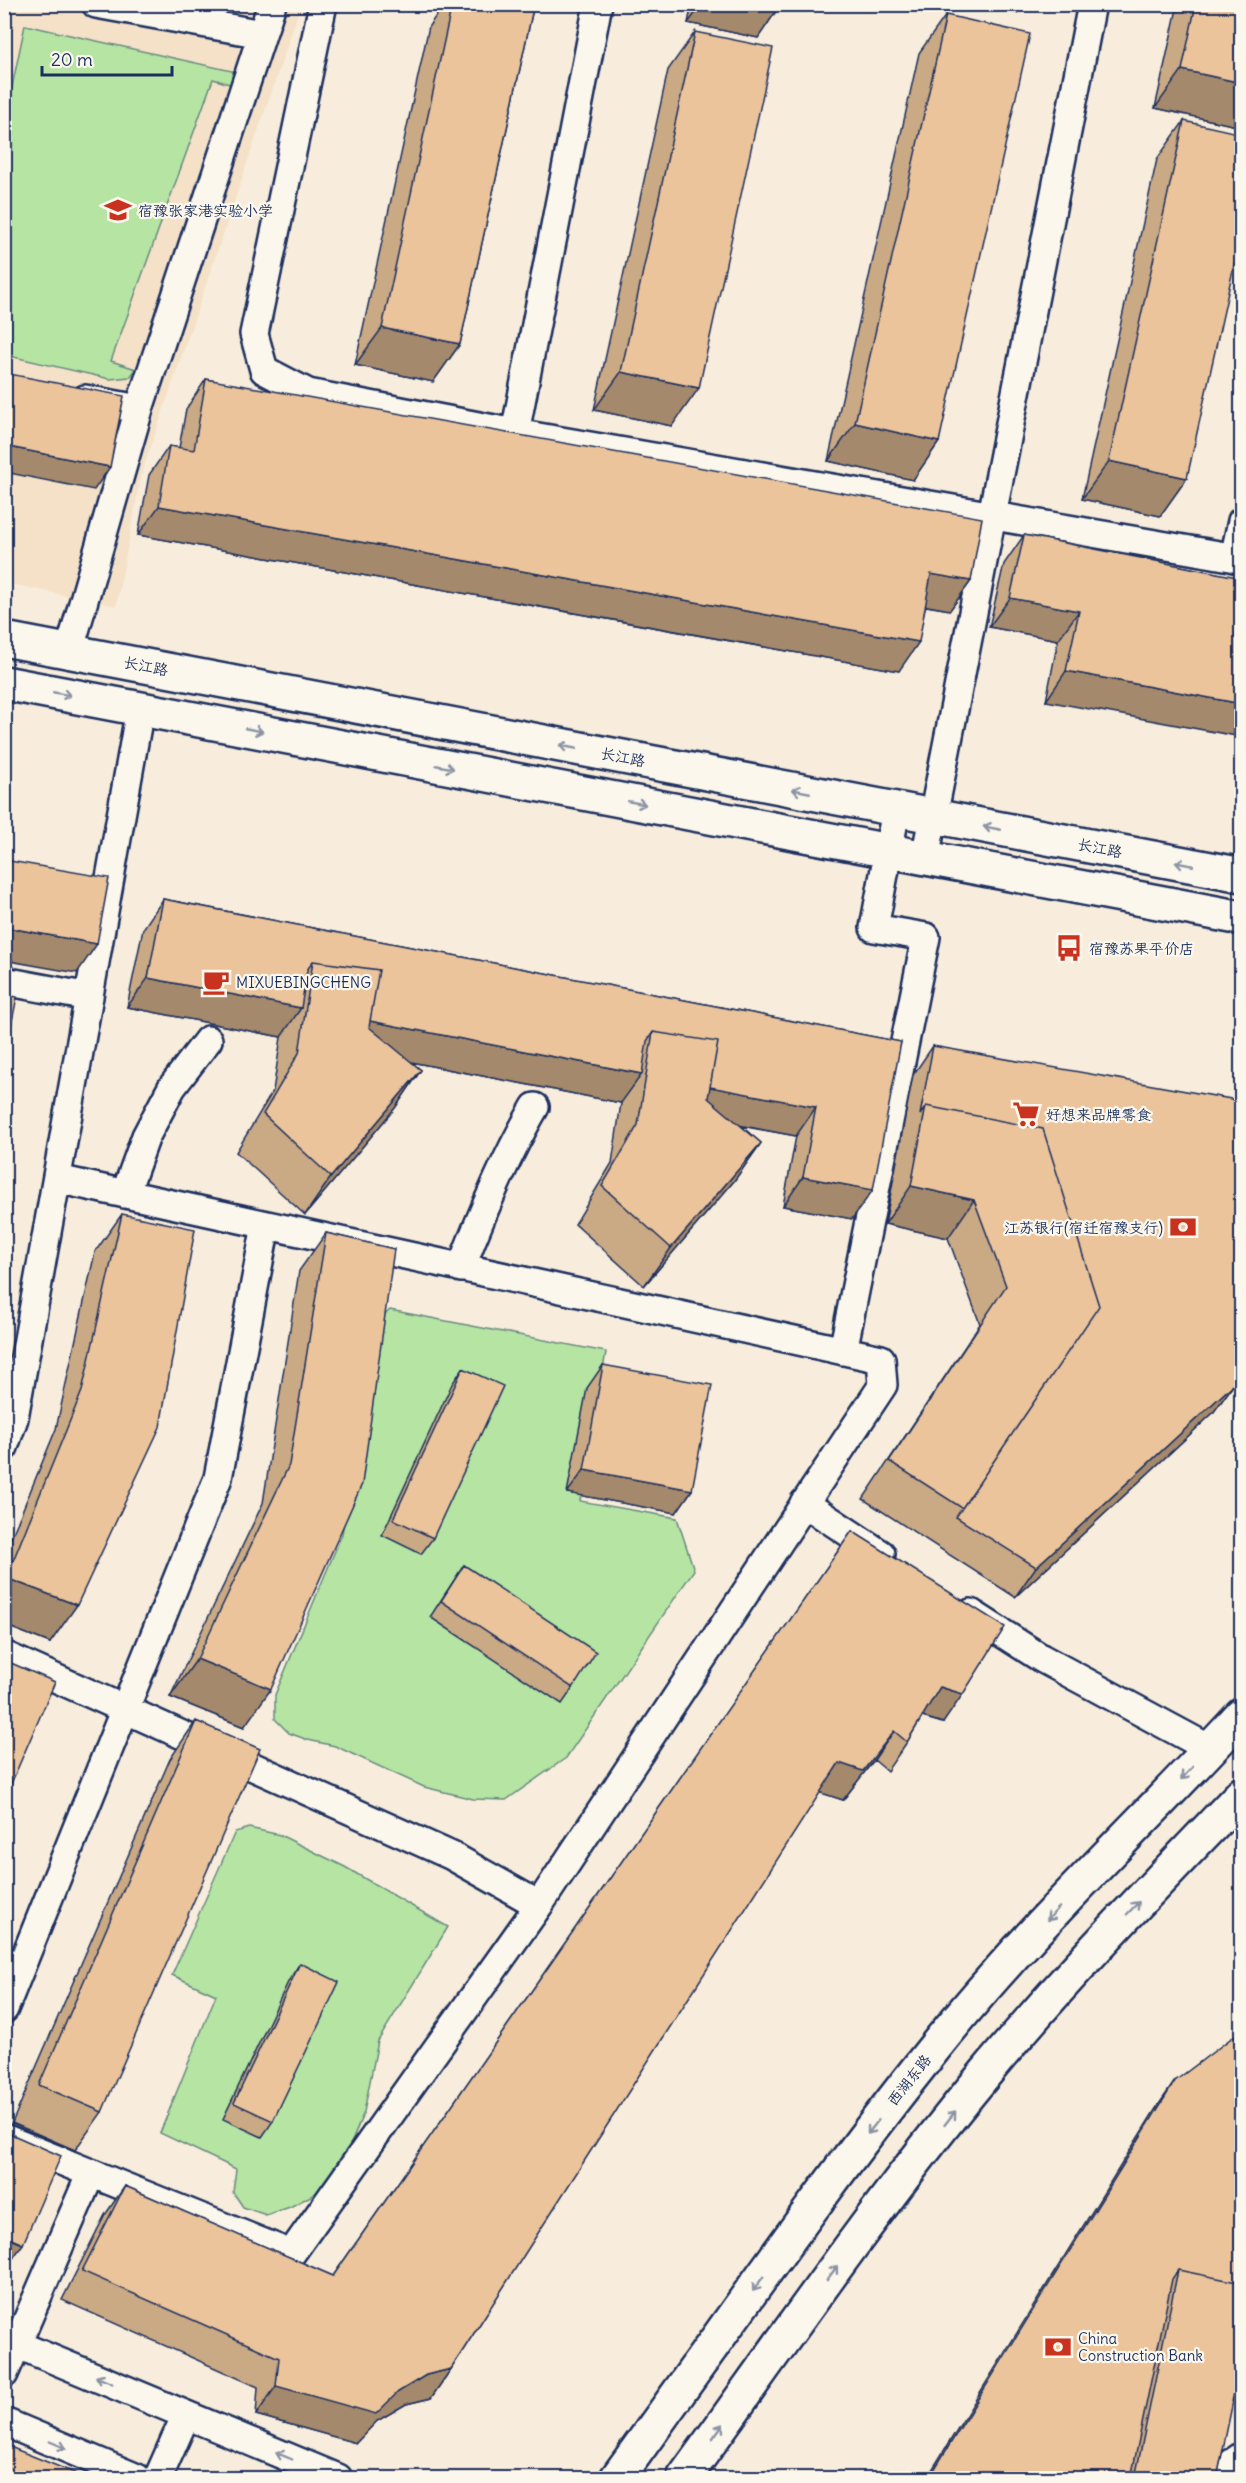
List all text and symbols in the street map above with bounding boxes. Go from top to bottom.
scale bar [42,39,172,77]
text: 20 m [51,48,93,71]
school or university icon: 宿豫张家港实验小学 [103,195,133,225]
place label: 宿豫张家港实验小学 [138,201,273,220]
street label: 长江路 [122,652,170,680]
one-way arrow [52,689,71,700]
one-way arrow [243,725,263,736]
one-way arrow [559,741,578,752]
street label: 长江路 [599,743,647,771]
one-way arrow [435,762,454,773]
one-way arrow [792,785,811,796]
one-way arrow [626,798,646,809]
one-way arrow [983,822,1003,833]
street label: 长江路 [1076,834,1124,862]
one-way arrow [1175,858,1194,869]
bus stop icon: 宿豫苏果平价店 [1054,933,1084,963]
place label: 宿豫苏果平价店 [1089,939,1194,958]
cafe icon: MIXUEBINGCHENG [201,967,231,997]
place label: MIXUEBINGCHENG [236,973,371,992]
supermarket icon: 好想来品牌零食 [1011,1099,1041,1129]
place label: 好想来品牌零食 [1046,1105,1151,1124]
bank icon: 江苏银行(宿迁宿豫支行) [1168,1212,1198,1242]
place label: 江苏银行(宿迁宿豫支行) [1004,1218,1163,1237]
one-way arrow [1180,1765,1194,1780]
one-way arrow [1126,1900,1141,1915]
one-way arrow [1046,1907,1060,1922]
street label: 西湖东路 [883,2051,935,2109]
one-way arrow [943,2110,956,2126]
one-way arrow [866,2119,879,2135]
one-way arrow [826,2266,838,2282]
one-way arrow [751,2276,764,2292]
place label: China Construction Bank [1078,2329,1203,2365]
bank icon: China Construction Bank [1043,2332,1073,2362]
one-way arrow [95,2374,114,2385]
one-way arrow [712,2424,724,2440]
one-way arrow [49,2440,67,2451]
one-way arrow [275,2450,293,2461]

